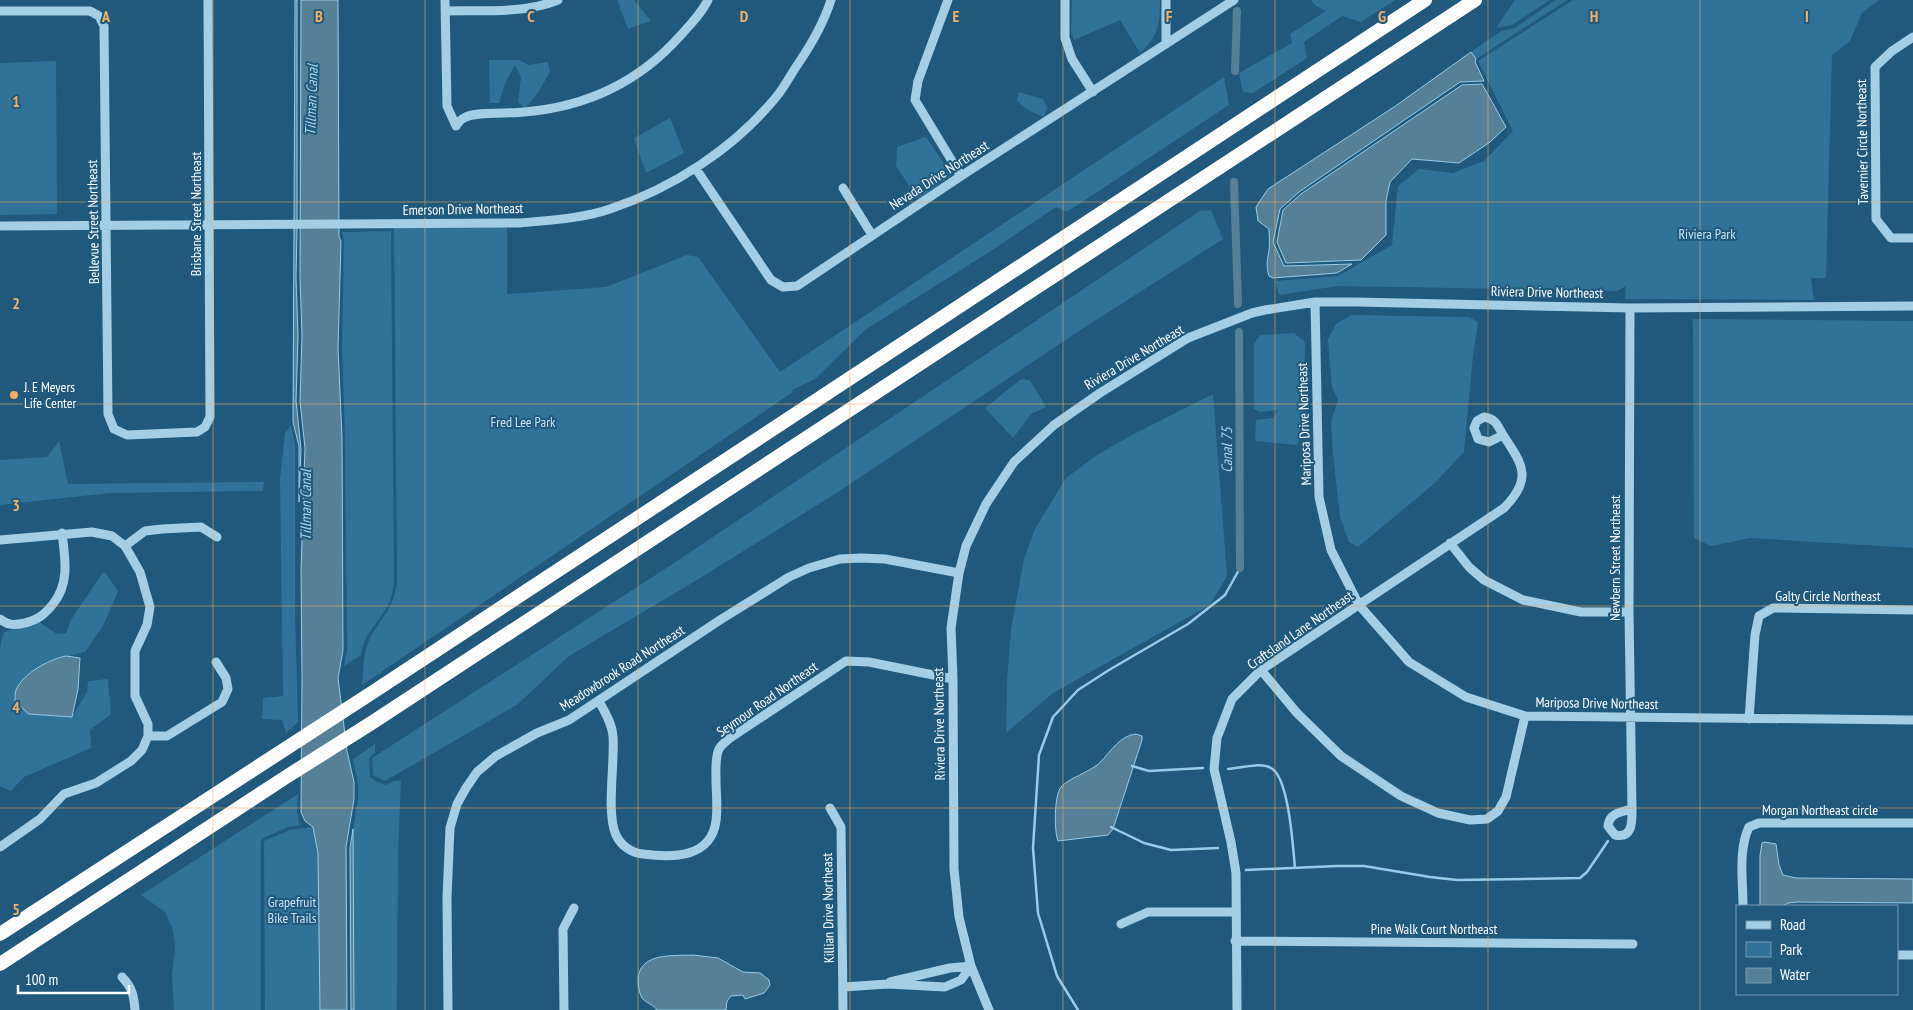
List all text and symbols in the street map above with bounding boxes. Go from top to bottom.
text: A [101,6,111,26]
text: B [315,6,323,26]
text: C [527,6,535,26]
text: D [740,6,749,26]
text: E [953,6,960,26]
text: F [1166,6,1173,26]
text: G [1378,6,1386,26]
text: H [1590,6,1598,26]
text: I [1805,6,1809,26]
water label: Tillman Canal [300,63,322,136]
street label: Tavernier Circle Northeast [1852,79,1872,205]
text: 1 [12,91,20,111]
street label: Nevada Drive Northeast [886,136,992,214]
street label: Brisbane Street Northeast [187,152,205,276]
street label: Bellevue Street Northeast [83,160,103,284]
street label: Emerson Drive Northeast [402,199,524,219]
park label: Riviera Park [1678,225,1736,243]
street label: Riviera Drive Northeast [1491,282,1604,302]
text: 2 [12,293,20,313]
street label: Riviera Drive Northeast [1081,320,1187,394]
street label: Mariposa Drive Northeast [1293,362,1315,486]
place label: J. E Meyers Life Center [23,378,77,412]
marker: J. E Meyers Life Center [8,389,20,401]
park label: Fred Lee Park [491,413,556,431]
water label: Canal 75 [1217,426,1236,473]
water label: Tillman Canal [296,468,315,541]
text: 3 [12,495,20,515]
street label: Newbern Street Northeast [1606,495,1624,621]
street label: Craftsland Lane Northeast [1243,587,1357,673]
street label: Galty Circle Northeast [1775,587,1881,605]
street label: Meadowbrook Road Northeast [556,621,688,715]
street label: Seymour Road Northeast [713,657,821,741]
street label: Riviera Drive Northeast [929,667,949,780]
street label: Mariposa Drive Northeast [1535,693,1659,713]
text: 4 [12,697,20,717]
street label: Morgan Northeast circle [1762,801,1878,819]
street label: Killian Drive Northeast [818,853,838,963]
park label: Grapefruit Bike Trails [268,893,317,927]
text: 5 [12,899,20,919]
legend [1736,905,1898,995]
text: Road [1780,915,1806,934]
street label: Pine Walk Court Northeast [1371,920,1498,938]
text: Park [1780,940,1802,959]
scale bar [18,962,129,994]
text: Water [1780,965,1811,984]
text: 100 m [25,970,58,989]

